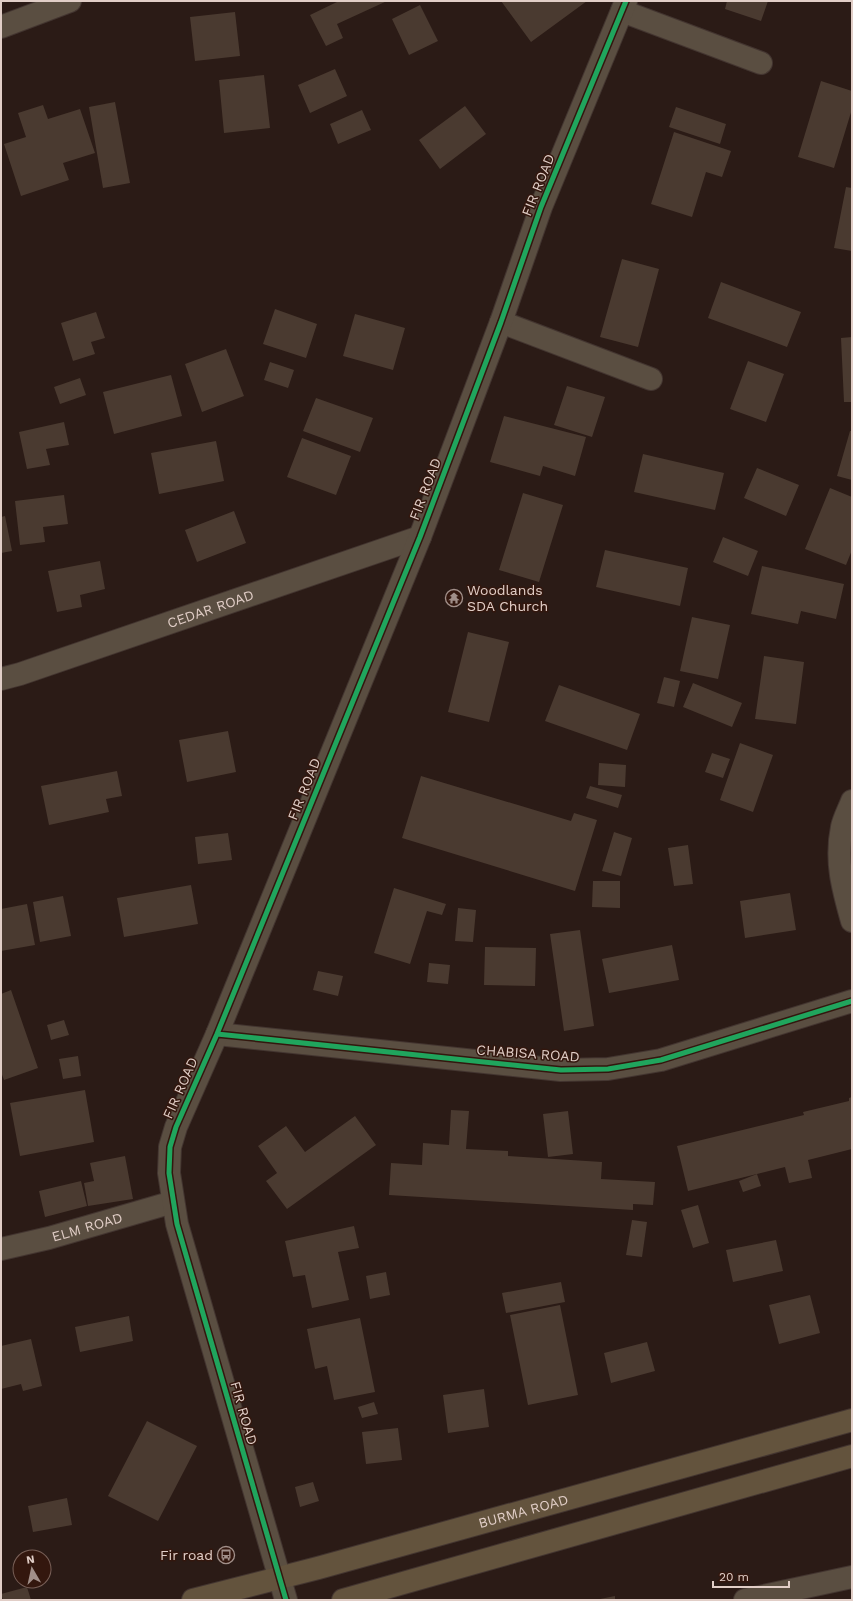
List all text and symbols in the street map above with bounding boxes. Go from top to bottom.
street label: FIR ROAD [518,152,558,218]
street label: FIR ROAD [406,456,444,522]
place label: Woodlands SDA Church [467,582,548,614]
street label: CEDAR ROAD [165,587,256,631]
temple icon: Woodlands SDA Church [444,588,464,608]
street label: FIR ROAD [284,756,324,822]
street label: CHABISA ROAD [476,1041,580,1065]
street label: FIR ROAD [159,1055,201,1121]
street label: ELM ROAD [50,1209,124,1245]
street label: FIR ROAD [227,1379,261,1447]
street label: BURMA ROAD [476,1491,570,1531]
bus stop icon: Fir road [216,1545,236,1565]
place label: Fir road [160,1547,213,1563]
north arrow [12,1549,52,1589]
text: N [25,1553,36,1567]
scale bar [713,1563,789,1589]
text: 20 m [719,1570,749,1584]

